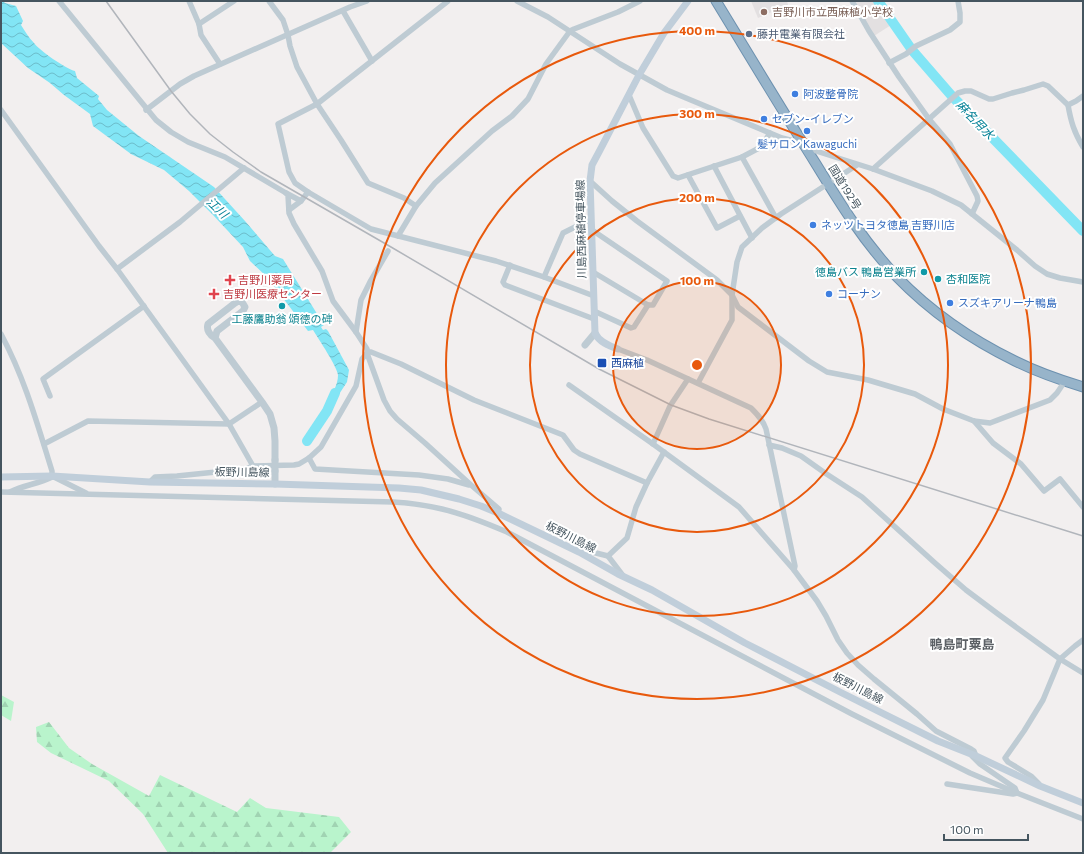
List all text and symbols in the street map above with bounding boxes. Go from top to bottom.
place label: 吉野川市立西麻植小学校 [772,5,893,18]
marker: 吉野川市立西麻植小学校 [759,7,769,17]
text: 400 m [679,23,715,37]
place label: 藤井電業有限会社 [757,27,845,40]
marker: 藤井電業有限会社 [744,29,754,39]
place label: 阿波整骨院 [803,87,858,100]
marker: 阿波整骨院 [790,89,800,99]
water label: 麻名用水 [954,97,999,143]
text: 300 m [679,106,715,120]
place label: セブン-イレブン [772,112,854,125]
marker: セブン-イレブン [759,114,769,124]
marker: 髪サロン Kawaguchi [802,126,812,136]
place label: 髪サロン Kawaguchi [757,137,857,150]
street label: 国道192号 [827,162,864,212]
street label: 川島西麻植停車場線 [573,179,588,279]
text: 200 m [679,190,715,204]
water label: 江川 [204,194,233,222]
place label: ネッツトヨタ徳島 吉野川店 [821,218,955,231]
marker: ネッツトヨタ徳島 吉野川店 [808,220,818,230]
place label: 徳島バス 鴨島営業所 [815,265,917,278]
marker: 徳島バス 鴨島営業所 [919,267,929,277]
place label: 杏和医院 [946,272,990,285]
place label: 吉野川薬局 [238,273,293,286]
text: 100 m [680,273,714,287]
marker: 杏和医院 [933,274,943,284]
marker: 吉野川薬局 [225,275,235,285]
place label: 吉野川医療センター [223,287,322,300]
place label: コーナン [837,287,881,300]
marker: 吉野川医療センター [208,288,220,300]
marker: コーナン [824,289,834,299]
place label: スズキアリーナ鴨島 [958,296,1057,309]
marker: スズキアリーナ鴨島 [945,298,955,308]
marker: 工藤鷹助翁 頌徳の碑 [277,301,287,311]
place label: 工藤鷹助翁 頌徳の碑 [231,312,333,325]
place label: 西麻植 [611,356,644,369]
marker: 西麻植 [596,357,608,369]
centre of rings [690,358,704,372]
street label: 板野川島線 [214,465,270,478]
street label: 板野川島線 [544,518,599,555]
district label: 鴨島町粟島 [929,636,995,652]
street label: 板野川島線 [831,669,886,706]
scale bar [944,816,1028,842]
text: 100 m [950,822,984,836]

